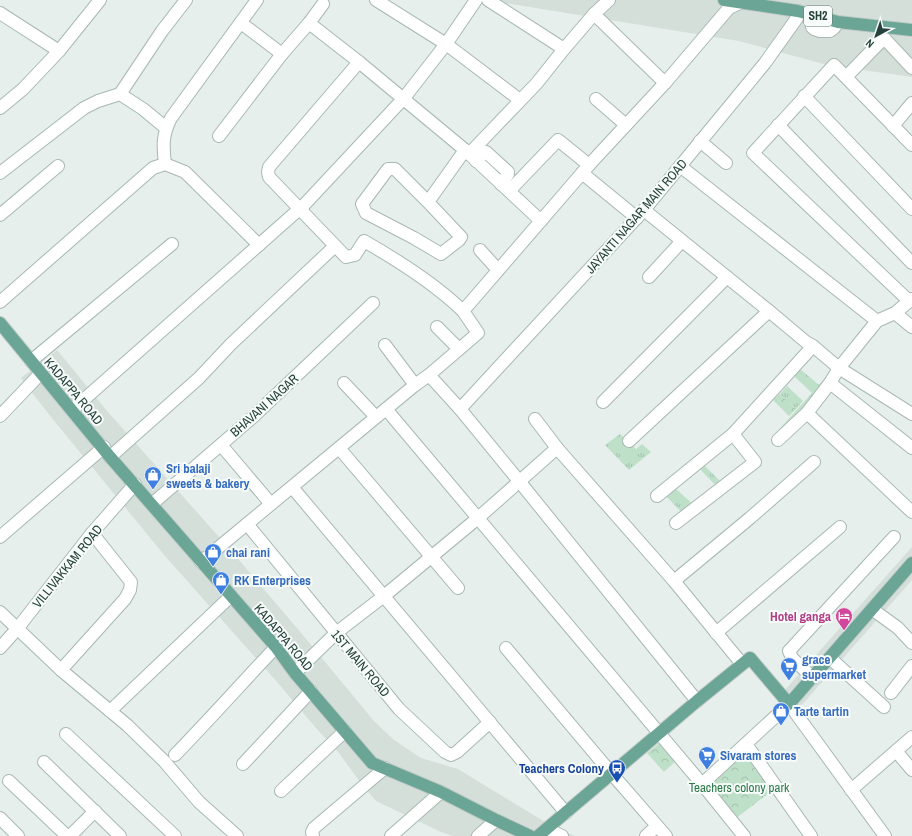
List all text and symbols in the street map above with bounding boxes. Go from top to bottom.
road number: SH2 [804,6,832,26]
north arrow [856,16,896,56]
text: N [863,36,877,51]
street label: JAYANTI NAGAR MAIN ROAD [582,155,691,277]
street label: KADAPPA ROAD [41,354,107,429]
street label: BHAVANI NAGAR [227,370,302,441]
place label: Sri balaji sweets & bakery [166,460,250,492]
shop icon: Sri balaji sweets & bakery [143,465,163,490]
street label: VILLIVAKKAM ROAD [29,521,106,611]
shop icon: chai rani [203,542,223,567]
place label: chai rani [226,544,270,561]
shop icon: RK Enterprises [211,570,231,595]
place label: RK Enterprises [234,572,311,589]
street label: KADAPPA ROAD [251,600,317,675]
hotel icon: Hotel ganga [834,606,854,631]
place label: Hotel ganga [770,608,831,625]
street label: 1ST MAIN ROAD [328,626,394,701]
place label: grace supermarket [802,651,866,683]
supermarket icon: grace supermarket [779,656,799,681]
shop icon: Tarte tartin [771,701,791,726]
place label: Tarte tartin [794,703,849,720]
supermarket icon: Sivaram stores [697,745,717,770]
place label: Sivaram stores [720,747,797,764]
bus stop icon: Teachers Colony [607,758,627,783]
place label: Teachers Colony [519,760,604,777]
park label: Teachers colony park [689,779,790,796]

